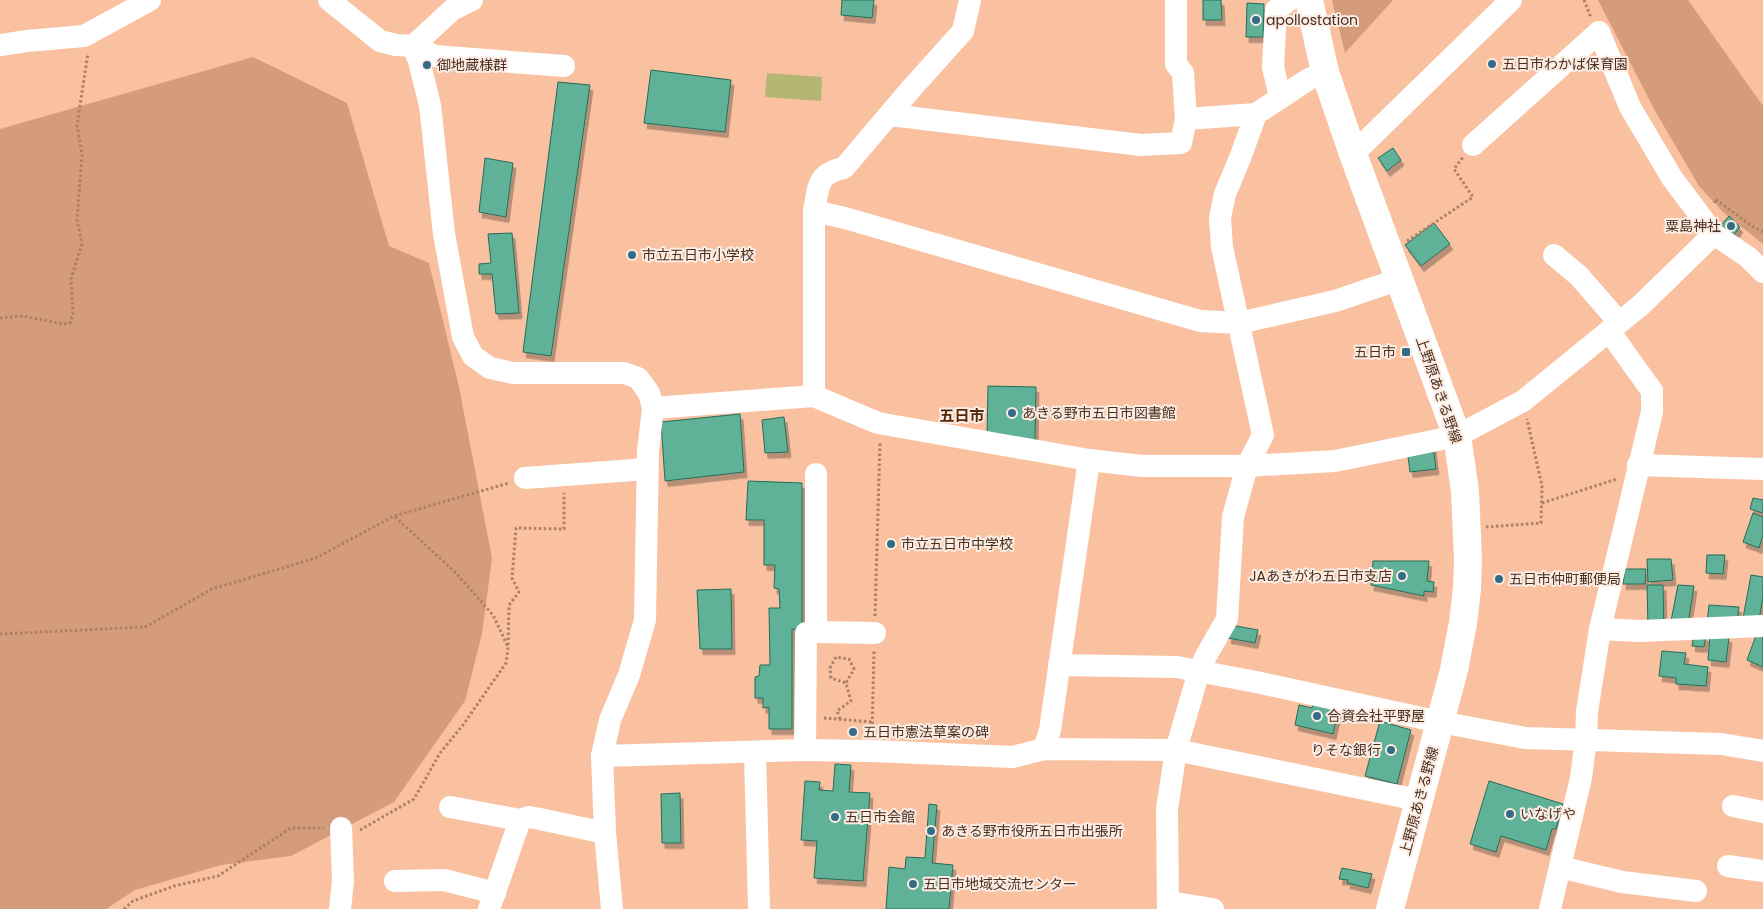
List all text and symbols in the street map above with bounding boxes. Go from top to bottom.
place label: apollostation [1266,10,1358,30]
marker: apollostation [1250,14,1262,26]
place label: 五日市わかば保育園 [1502,54,1628,74]
place label: 御地蔵様群 [437,55,507,75]
marker: 五日市わかば保育園 [1486,58,1498,70]
marker: 御地蔵様群 [421,59,433,71]
place label: 粟島神社 [1665,216,1721,236]
marker: 粟島神社 [1725,220,1737,232]
place label: 市立五日市小学校 [642,245,754,265]
marker: 市立五日市小学校 [626,249,638,261]
street label: 上野原あきる野線 [1411,334,1467,446]
place label: 五日市 [1354,342,1396,362]
marker: 五日市 [1400,346,1412,358]
place label: あきる野市五日市図書館 [1022,403,1176,423]
district label: 五日市 [939,405,985,426]
marker: あきる野市五日市図書館 [1006,407,1018,419]
place label: 市立五日市中学校 [901,534,1013,554]
marker: 市立五日市中学校 [885,538,897,550]
place label: JAあきがわ五日市支店 [1249,566,1392,586]
place label: 五日市仲町郵便局 [1509,569,1621,589]
marker: JAあきがわ五日市支店 [1396,570,1408,582]
marker: 五日市仲町郵便局 [1493,573,1505,585]
place label: 合資会社平野屋 [1327,706,1425,726]
marker: 合資会社平野屋 [1311,710,1323,722]
place label: 五日市憲法草案の碑 [863,722,989,742]
marker: 五日市憲法草案の碑 [847,726,859,738]
place label: りそな銀行 [1311,740,1381,760]
marker: りそな銀行 [1385,744,1397,756]
street label: 上野原あきる野線 [1395,744,1443,858]
place label: いなげや [1520,804,1576,824]
place label: 五日市会館 [845,807,915,827]
marker: いなげや [1504,808,1516,820]
marker: 五日市会館 [829,811,841,823]
place label: あきる野市役所五日市出張所 [941,821,1123,841]
marker: あきる野市役所五日市出張所 [925,825,937,837]
place label: 五日市地域交流センター [923,874,1077,894]
marker: 五日市地域交流センター [907,878,919,890]

